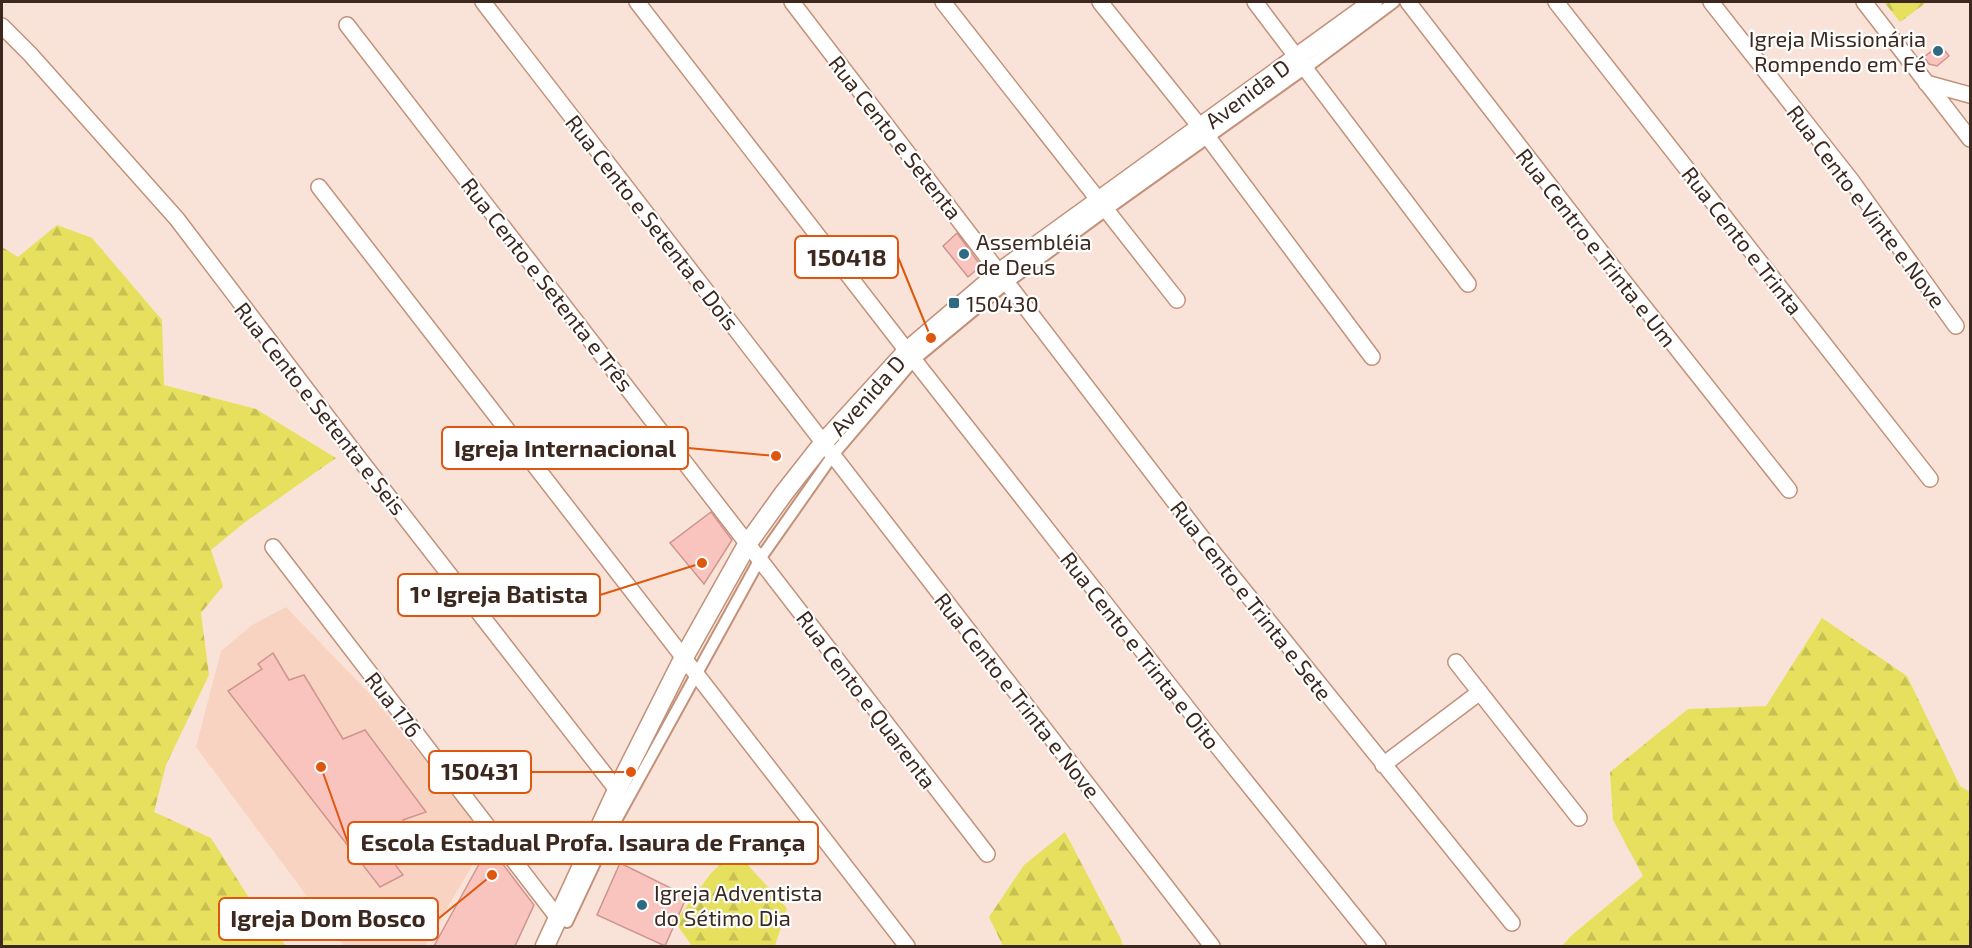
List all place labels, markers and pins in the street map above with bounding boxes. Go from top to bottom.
place label: Igreja Missionária Rompendo em Fé [1749,25,1926,76]
marker: Igreja Missionária Rompendo em Fé [1931,44,1945,58]
place label: Assembléia de Deus [976,228,1092,279]
callout: 150418 [795,236,898,278]
marker: Assembléia de Deus [957,247,971,261]
place label: 150430 [966,290,1039,316]
marker: 150430 [947,296,961,310]
callout: Igreja Internacional [442,427,688,469]
callout: 1º Igreja Batista [398,574,600,616]
callout: 150431 [429,751,531,793]
callout: Escola Estadual Profa. Isaura de França [348,822,818,864]
place label: Igreja Adventista do Sétimo Dia [654,879,822,930]
callout: Igreja Dom Bosco [219,898,438,940]
marker: Igreja Adventista do Sétimo Dia [635,898,649,912]

